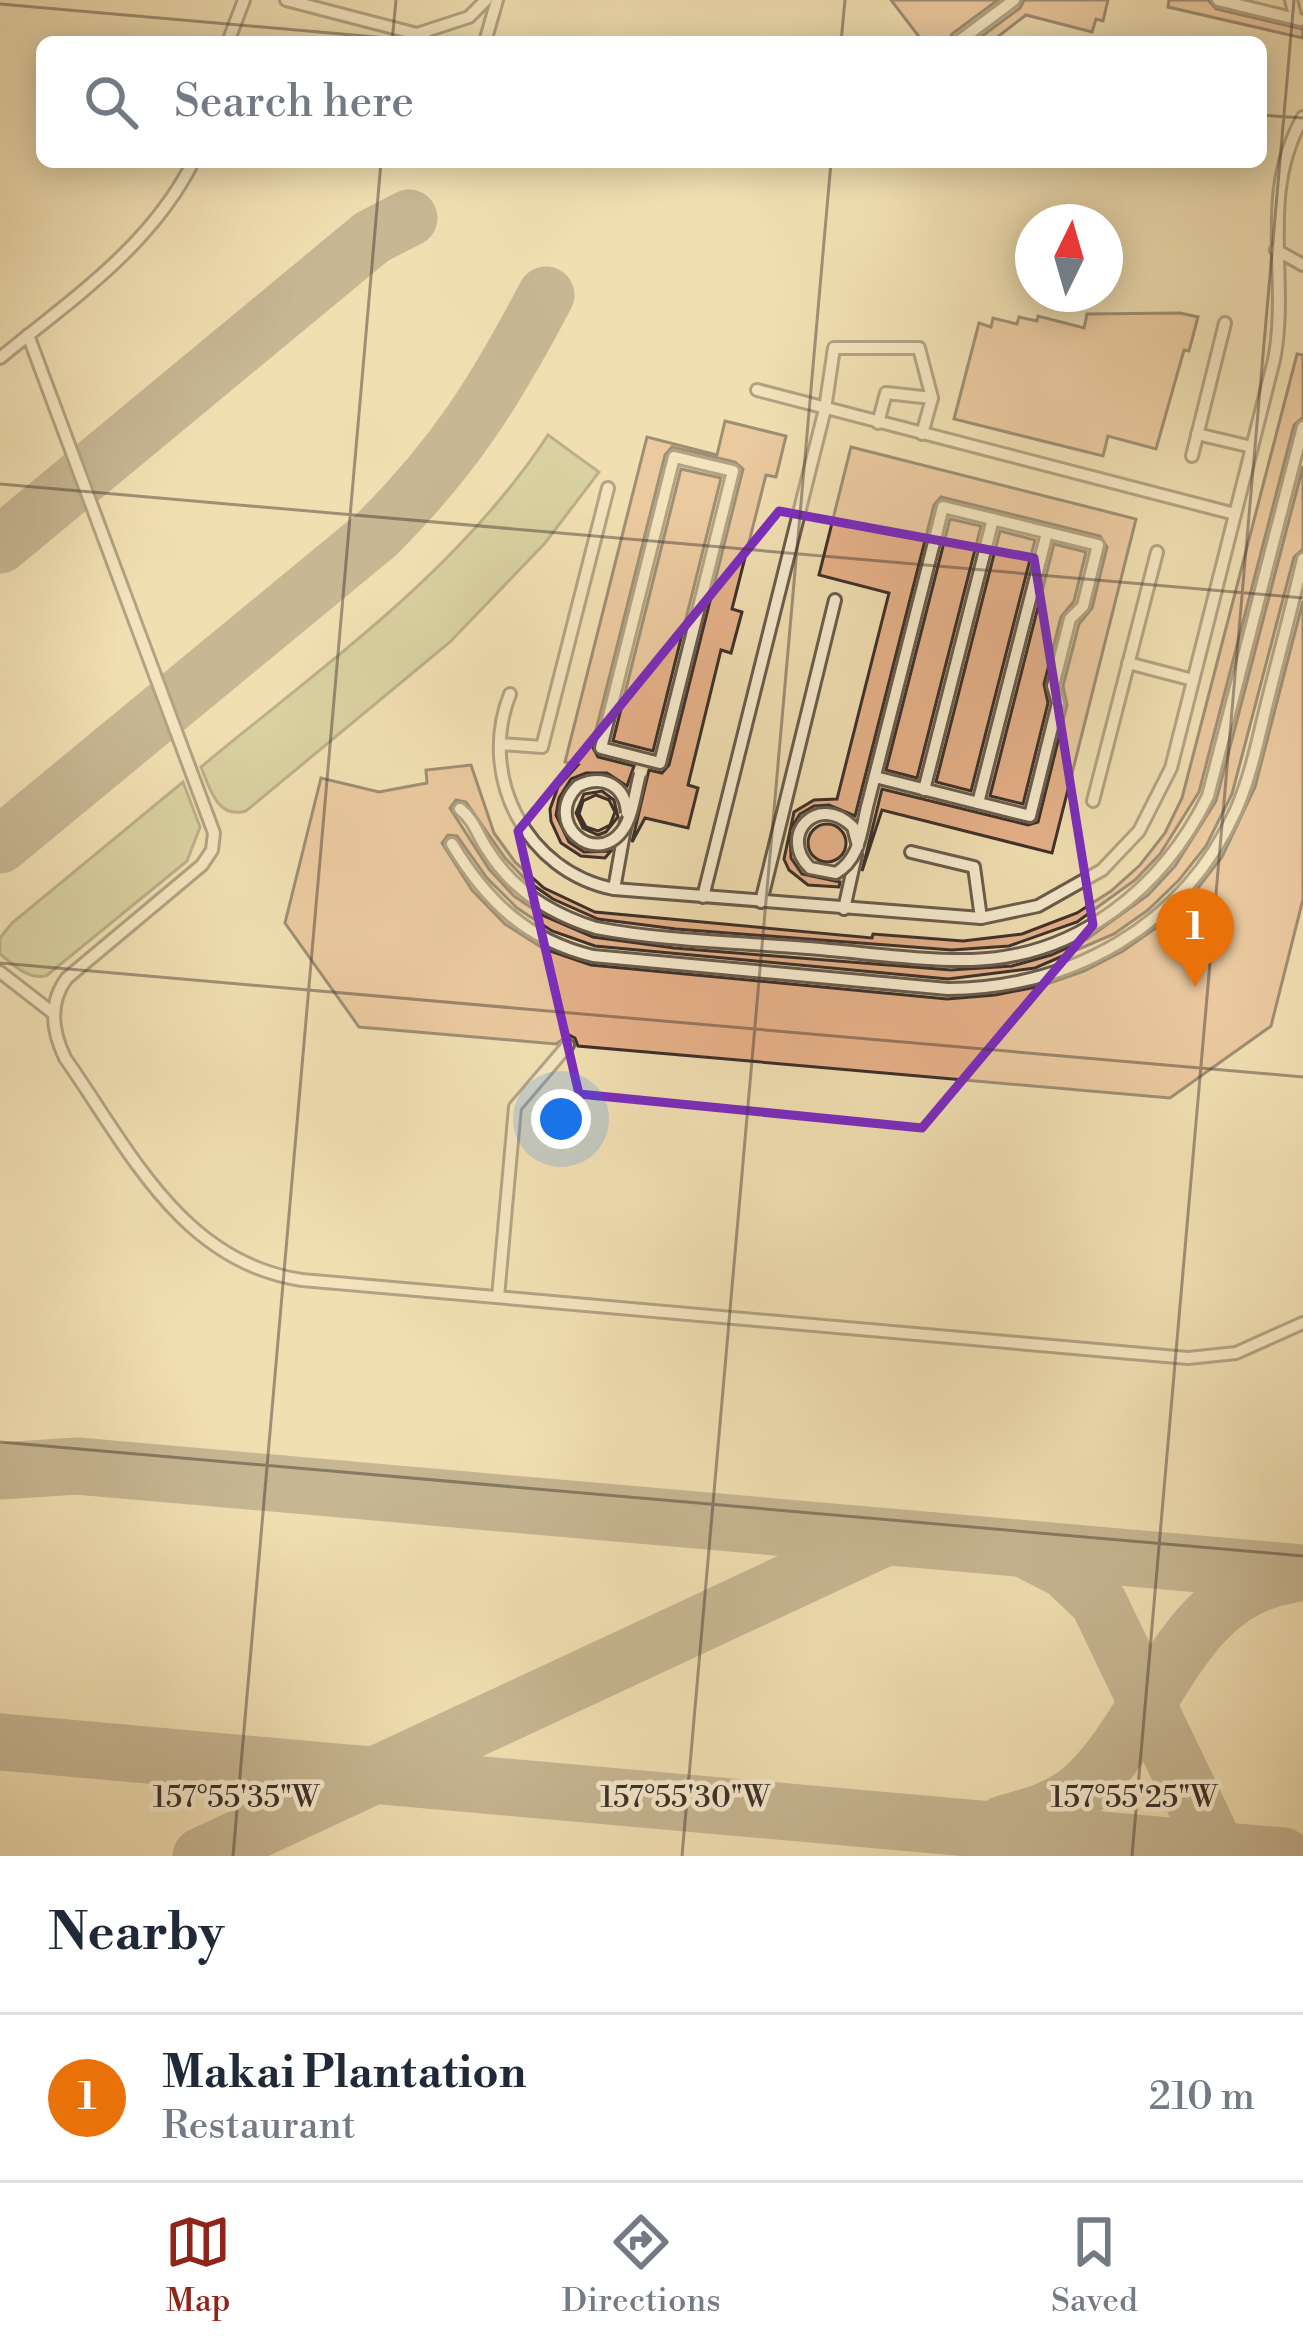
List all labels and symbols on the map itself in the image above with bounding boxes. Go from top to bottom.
north arrow [1015,204,1123,312]
pin: 1 [1156,888,1234,987]
your location [531,1089,591,1149]
text: 157°55'35"W [153,1779,320,1817]
text: 157°55'30"W [600,1779,771,1817]
text: 157°55'25"W [1051,1779,1218,1817]

